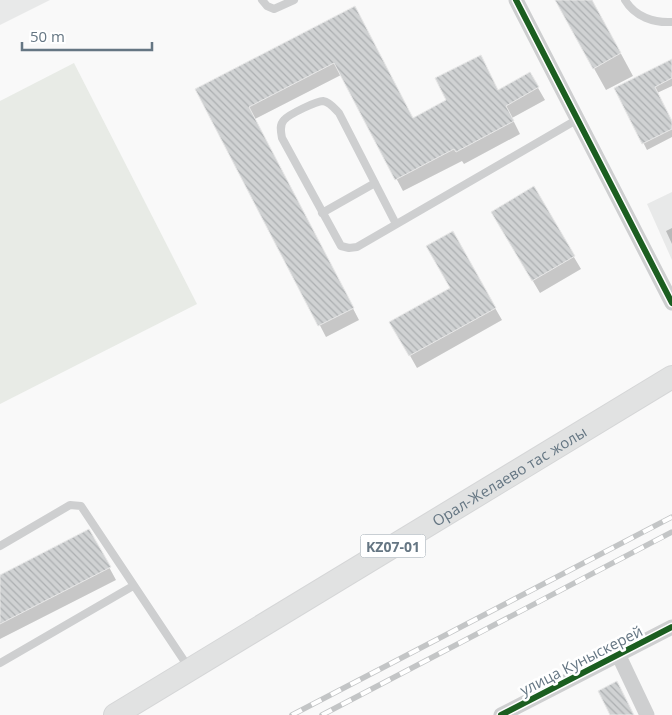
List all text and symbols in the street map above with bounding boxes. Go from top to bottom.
scale bar [22,20,152,52]
text: 50 m [30,26,65,46]
street label: Орал-Желаево тас жолы [428,421,590,530]
road number: KZ07-01 [360,534,426,558]
street label: улица Куныскерей [516,620,646,700]

